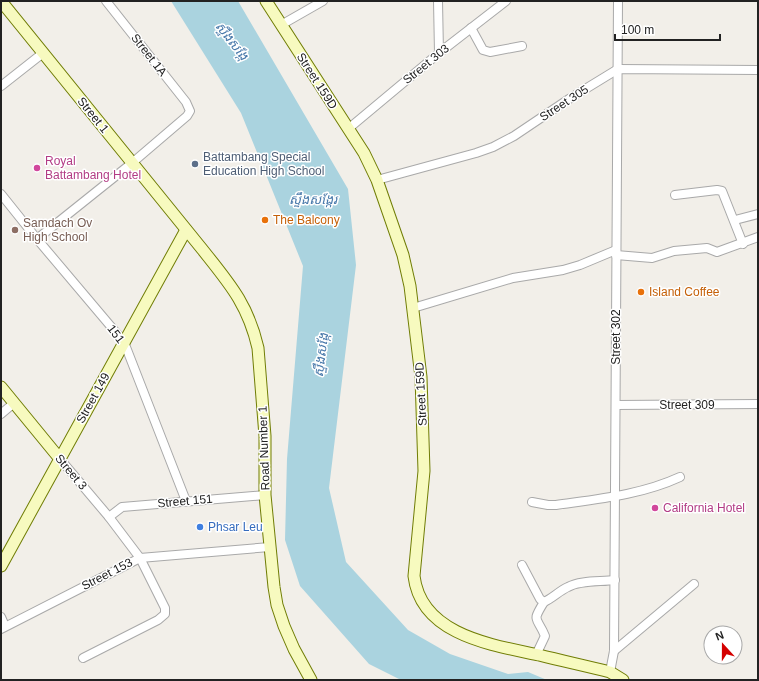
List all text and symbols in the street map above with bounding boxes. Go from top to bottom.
scale bar [615,16,720,42]
water label: ស្ទឹងសង្កែ [211,19,253,65]
text: 100 m [621,23,654,37]
street label: Street 1A [128,31,170,79]
street label: Street 303 [400,41,452,87]
street label: Street 159D [294,50,340,112]
street label: Street 305 [537,82,591,124]
street label: Street 1 [74,94,112,136]
place label: Battambang Special Education High School [203,150,324,178]
place label: Royal Battambang Hotel [45,154,141,182]
marker: Battambang Special Education High School [190,159,200,169]
marker: Royal Battambang Hotel [32,163,42,173]
water label: ស្ទឹងសង្កែរ [289,191,339,208]
place label: The Balcony [273,213,340,227]
marker: The Balcony [260,215,270,225]
place label: Samdach Ov High School [23,216,92,244]
marker: Samdach Ov High School [10,225,20,235]
place label: Island Coffee [649,285,720,299]
marker: Island Coffee [636,287,646,297]
street label: Street 302 [609,309,623,365]
street label: 151 [104,322,128,346]
water label: ស្ទឹងសង្កែ [310,331,333,378]
street label: Street 159D [412,361,430,426]
street label: Street 149 [73,370,113,426]
street label: Street 309 [659,398,715,412]
street label: Road Number 1 [256,405,272,491]
street label: Street 3 [52,451,90,493]
street label: Street 151 [157,492,214,510]
place label: California Hotel [663,501,745,515]
marker: California Hotel [650,503,660,513]
place label: Phsar Leu [208,520,263,534]
marker: Phsar Leu [195,522,205,532]
street label: Street 153 [79,555,135,593]
north arrow [703,625,743,665]
text: N [714,629,725,643]

